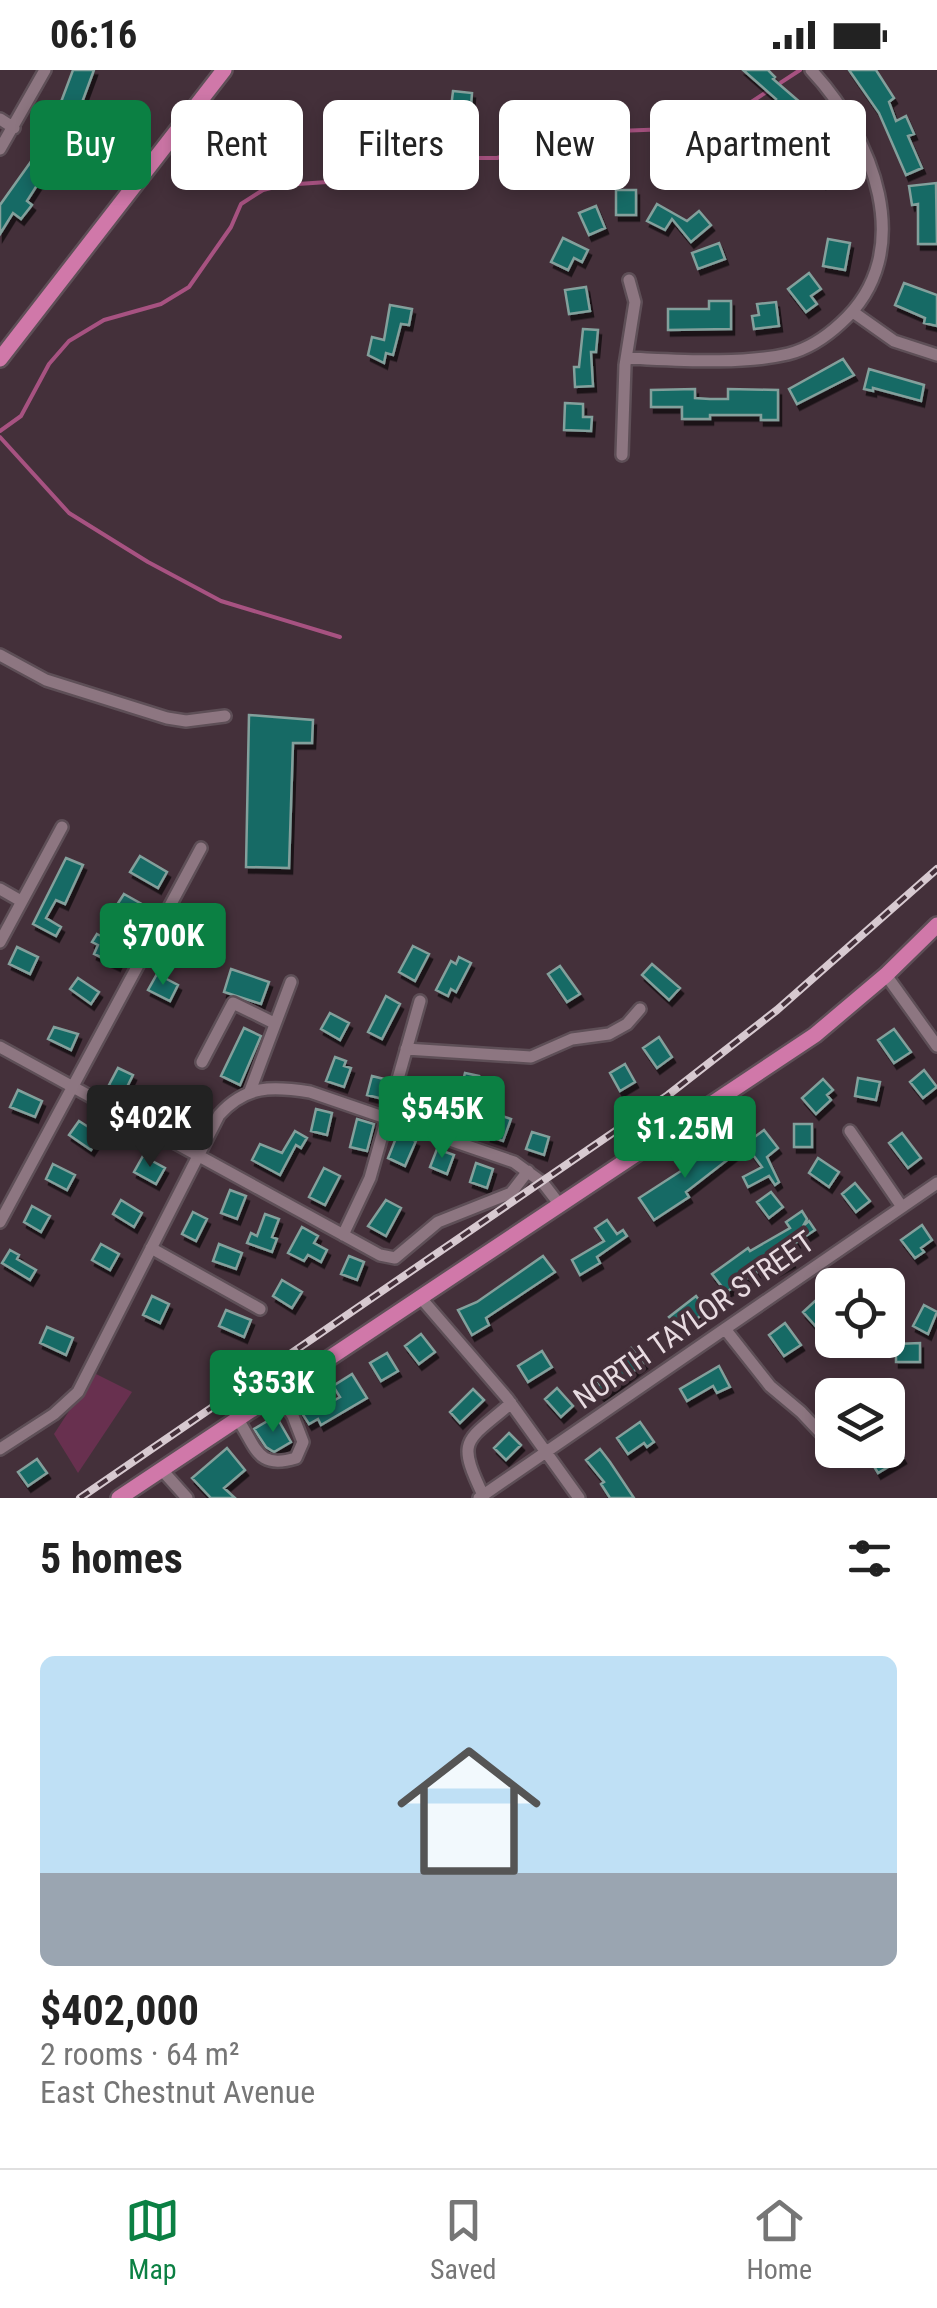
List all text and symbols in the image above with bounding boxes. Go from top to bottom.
text: 06:16 [50,13,137,57]
chip: Buy [30,100,151,190]
chip: Rent [171,100,303,190]
chip: Filters [323,100,479,190]
chip: New [499,100,630,190]
chip: Apartment [650,100,866,190]
pin: $700K [93,903,233,988]
text: $700K [122,916,204,954]
pin: $545K [372,1076,512,1161]
pin: $402K [80,1085,220,1170]
text: $545K [401,1089,483,1127]
pin: $1.25M [604,1096,766,1181]
text: $402K [109,1098,191,1136]
text: $1.25M [636,1109,734,1147]
street label: NORTH TAYLOR STREET [567,1224,820,1416]
map controls [815,1268,905,1468]
button: locate [815,1268,905,1358]
pin: $353K [203,1350,343,1435]
text: $353K [232,1363,314,1401]
button: layers [815,1378,905,1468]
icon: filters [842,1531,897,1586]
text: 5 homes [40,1534,183,1583]
icon: home [379,1721,559,1901]
text: $402,000 [40,1986,199,2035]
text: 2 rooms · 64 m² [40,2035,239,2073]
text: East Chestnut Avenue [40,2073,315,2111]
tab: Map [125,2193,180,2286]
tab: Saved [430,2193,496,2286]
tab: Home [746,2193,812,2286]

